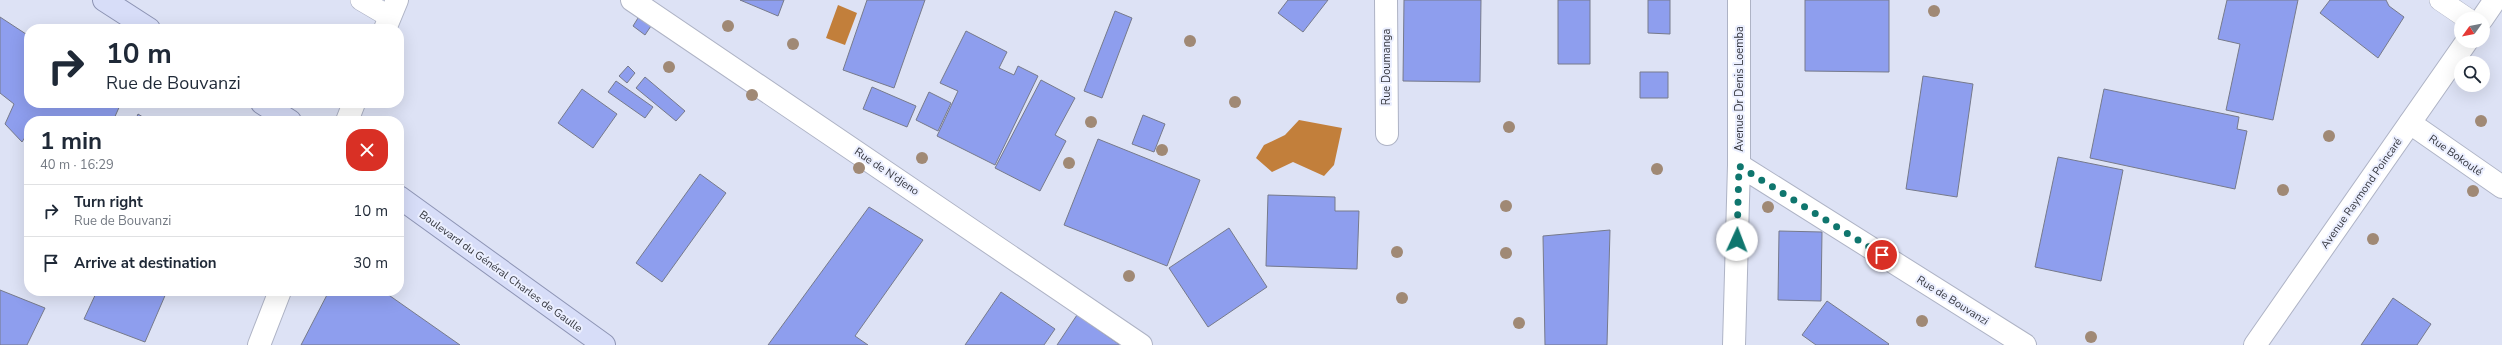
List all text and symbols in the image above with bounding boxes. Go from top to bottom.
north arrow [2454,12,2490,48]
map controls [2454,12,2490,92]
street label: Avenue Dr Denis Loemba [1732,26,1747,152]
street label: Rue Doumanga [1379,29,1394,105]
text: 10 m [106,35,172,73]
icon: right [40,40,92,92]
button: search [2454,56,2490,92]
text: Rue de Bouvanzi [106,71,241,95]
text: 1 min [40,125,102,157]
button: close [346,129,388,171]
street label: Rue Bokoulé [2426,131,2486,180]
street label: Avenue Raymond Poincaré [2317,135,2406,252]
street label: Rue de N'djeno [851,144,922,199]
text: 40 m · 16:29 [40,156,114,174]
text: Turn right [74,192,143,212]
icon: right [40,200,62,222]
text: 10 m [353,201,388,221]
street label: Boulevard du Général Charles de Gaulle [416,207,585,336]
text: Rue de Bouvanzi [74,212,171,230]
position arrow [1716,219,1758,261]
pin [1865,238,1899,272]
icon: arrive [1871,244,1893,266]
icon: arrive [40,252,62,274]
text: Arrive at destination [74,253,217,273]
text: 30 m [353,253,388,273]
street label: Rue de Bouvanzi [1914,272,1992,329]

